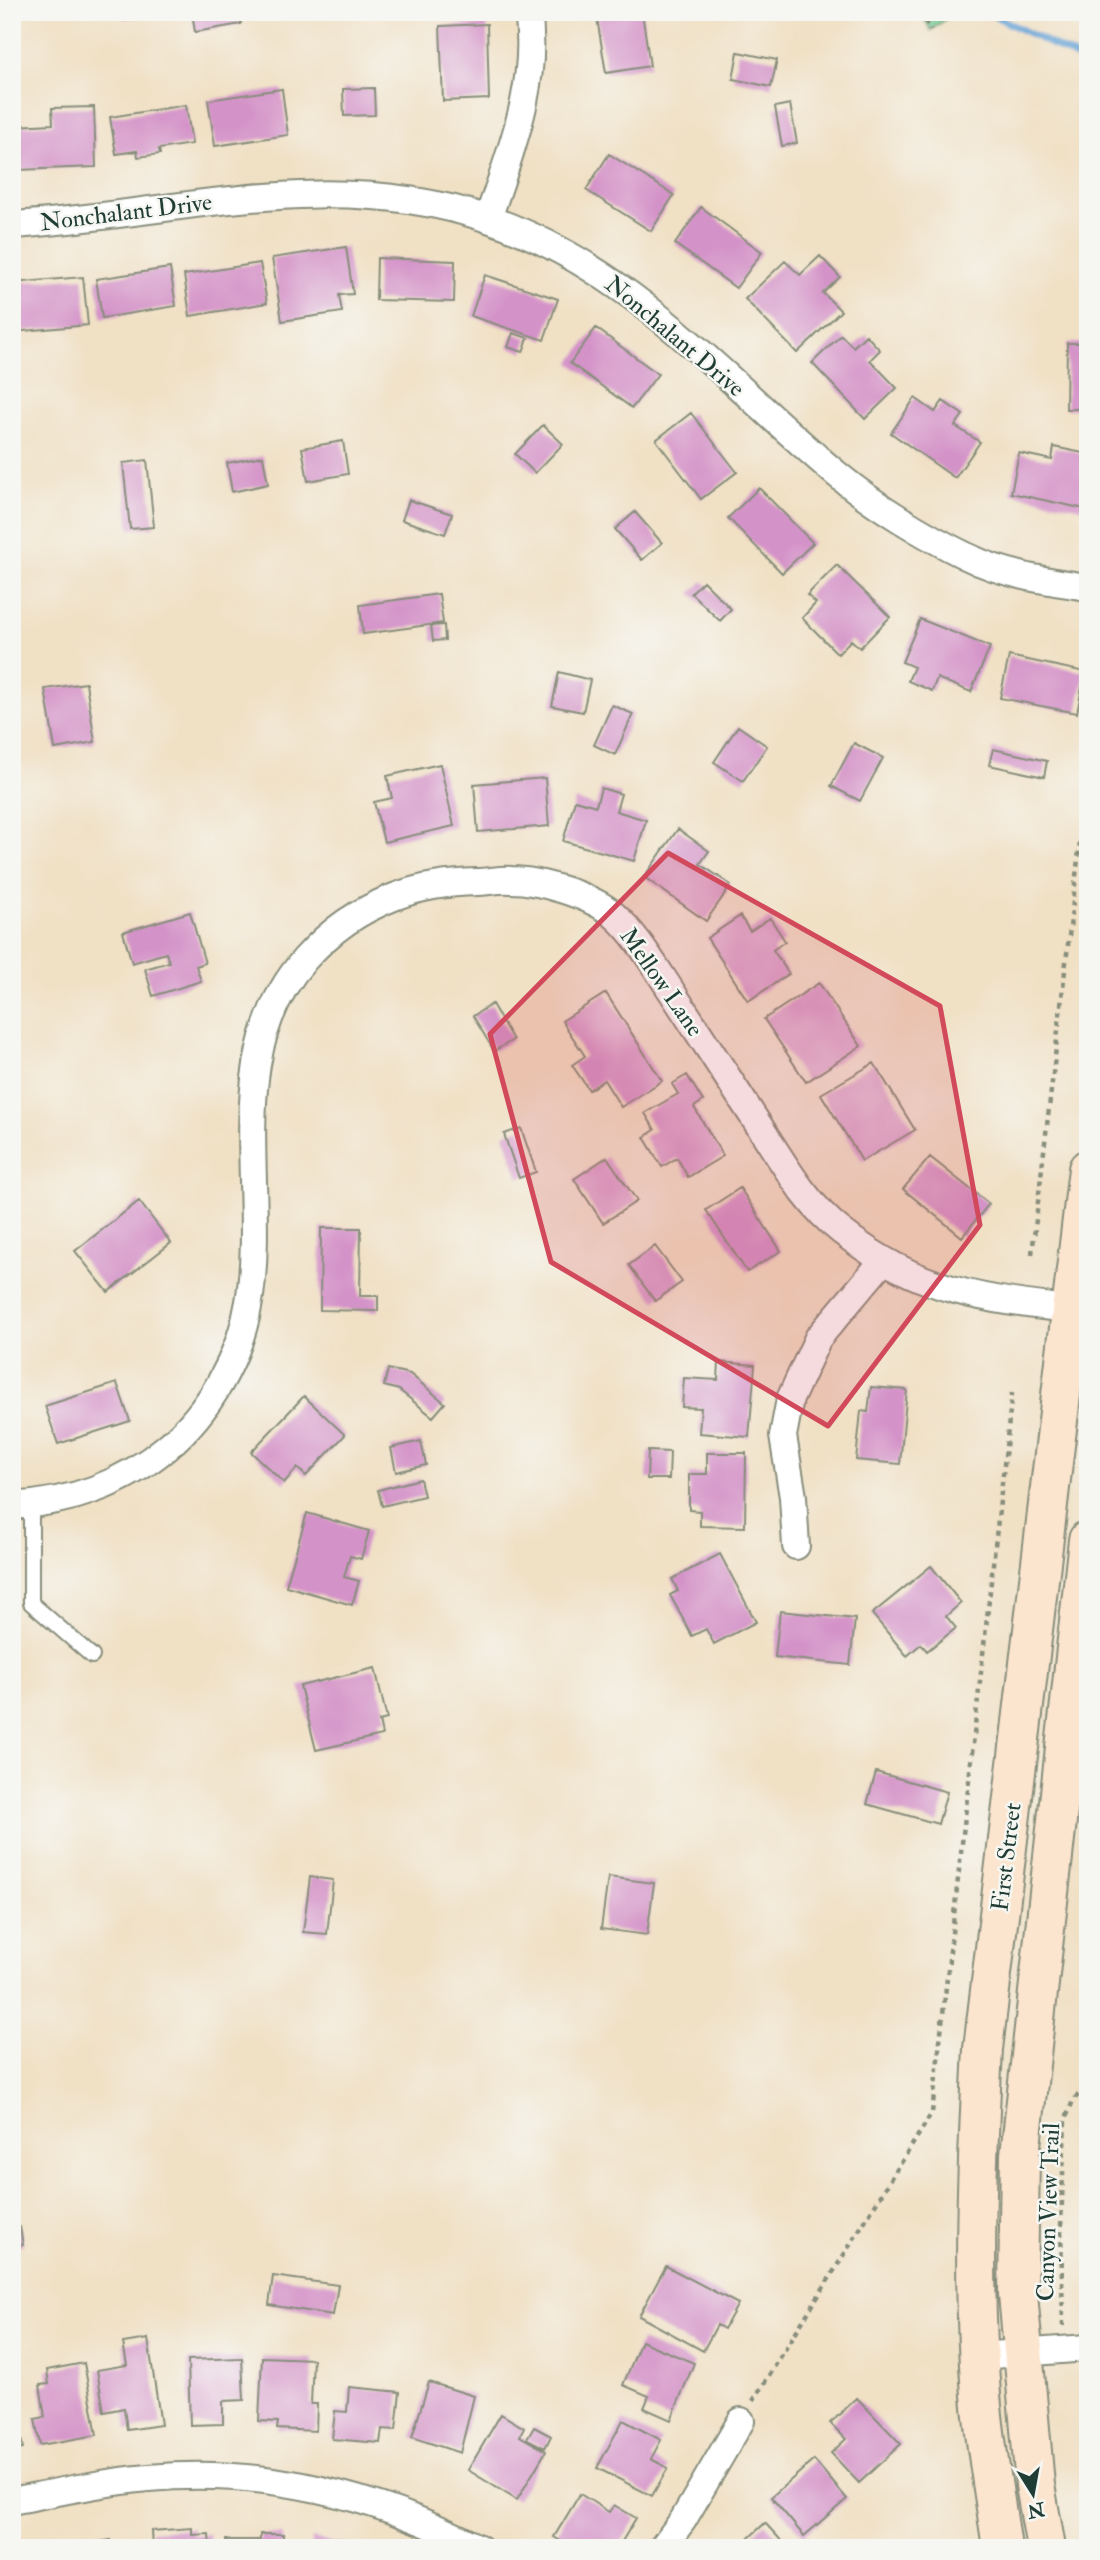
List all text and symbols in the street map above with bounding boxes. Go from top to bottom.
street label: Nonchalant Drive [38,187,214,238]
street label: Nonchalant Drive [598,269,751,404]
street label: Mellow Lane [613,922,710,1043]
street label: First Street [984,1801,1029,1913]
street label: Canyon View Trail [1030,2122,1067,2302]
north arrow [998,2458,1068,2528]
text: N [1024,2496,1048,2523]

